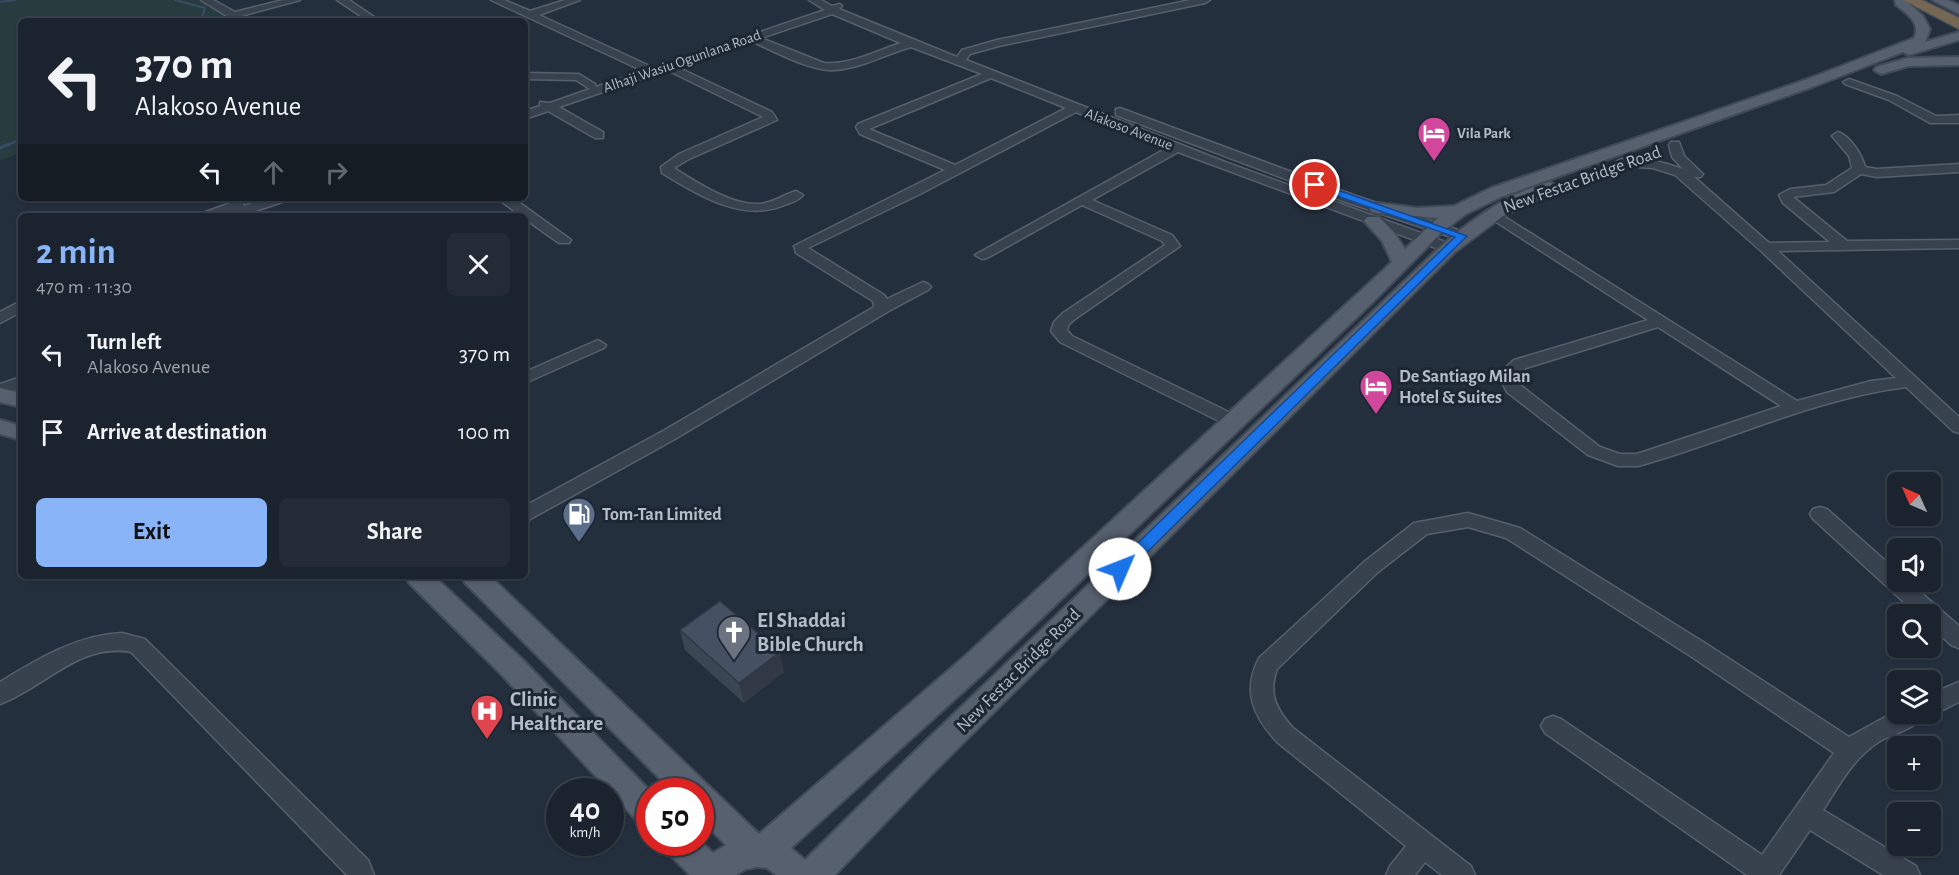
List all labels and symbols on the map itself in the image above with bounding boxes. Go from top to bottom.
street label: Alhaji Wasiu Ogunlana Road [601,27,763,96]
street label: Alakoso Avenue [1083,106,1175,153]
hotel icon: Vila Park [1416,115,1452,162]
place label: Vila Park [1457,126,1511,141]
street label: New Festac Bridge Road [1501,143,1664,217]
pin [1289,159,1340,210]
hotel icon: De Santiago Milan Hotel & Suites [1358,368,1394,415]
place label: De Santiago Milan Hotel & Suites [1399,368,1531,407]
north arrow [1887,472,1941,526]
fuel station icon: Tom-Tan Limited [561,496,597,543]
place label: Tom-Tan Limited [602,506,722,524]
position arrow [1088,537,1152,601]
street label: New Festac Bridge Road [954,606,1084,736]
place label: El Shaddai Bible Church [757,610,864,655]
church icon: El Shaddai Bible Church [716,614,752,661]
place label: Clinic Healthcare [510,689,603,734]
hospital icon: Clinic Healthcare [469,693,505,740]
speed limit sign: 50 [636,778,714,856]

